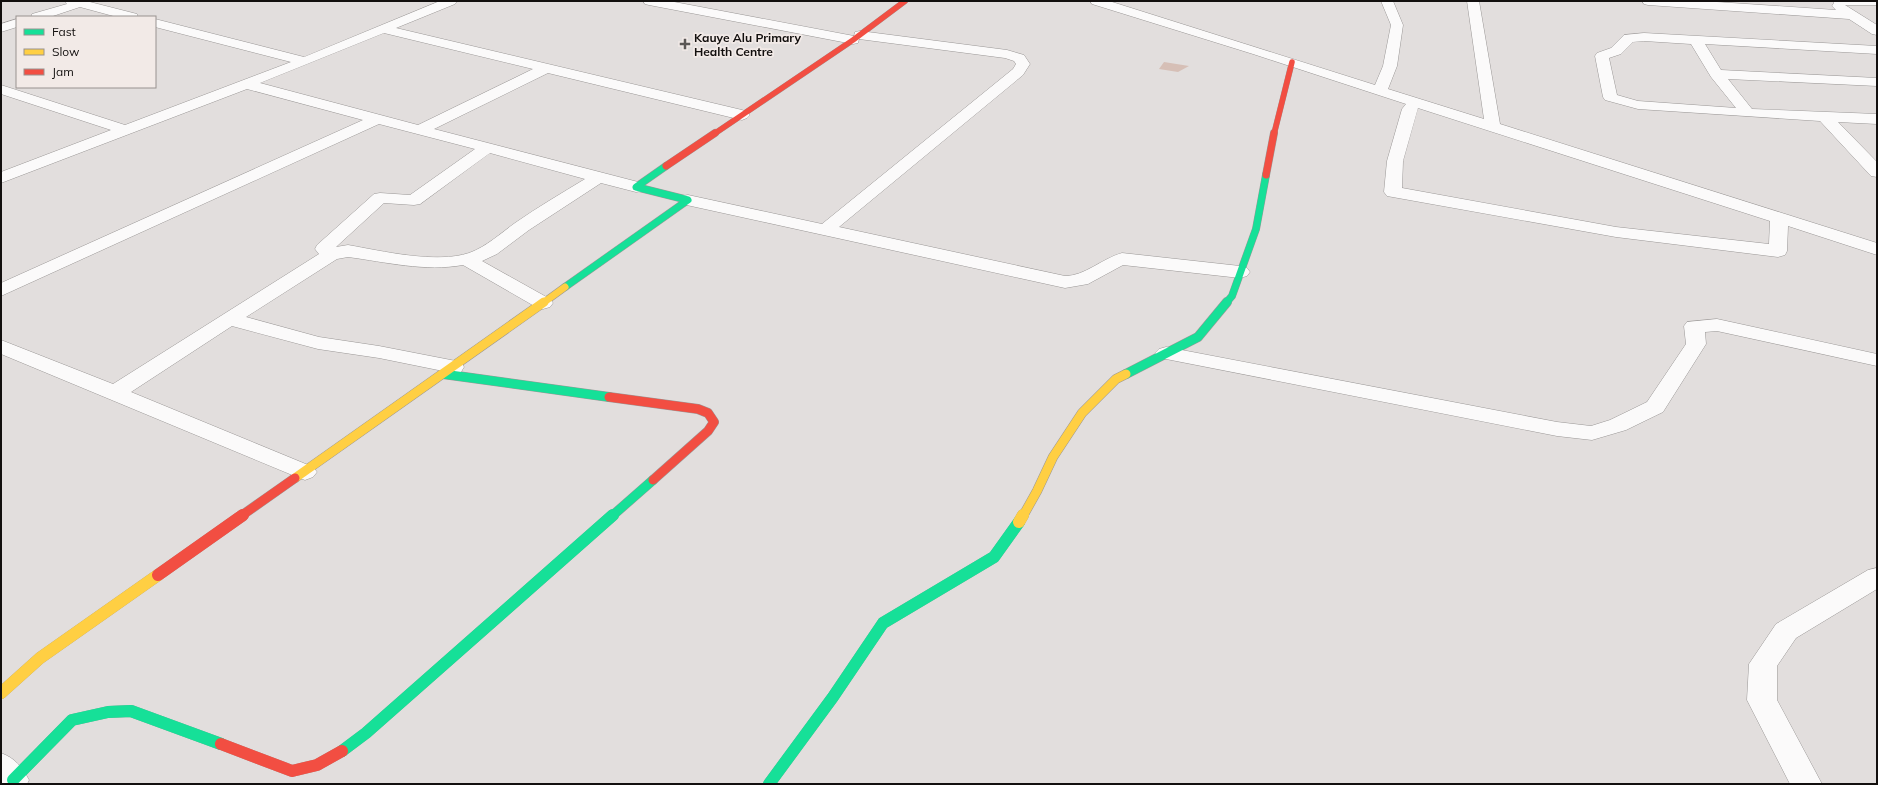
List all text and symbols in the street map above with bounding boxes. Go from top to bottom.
legend [16,16,156,88]
text: Fast [52,24,76,39]
place label: Kauye Alu Primary Health Centre [694,30,801,59]
marker: Kauye Alu Primary Health Centre [679,38,691,50]
text: Slow [52,44,80,59]
text: Jam [52,64,74,79]

